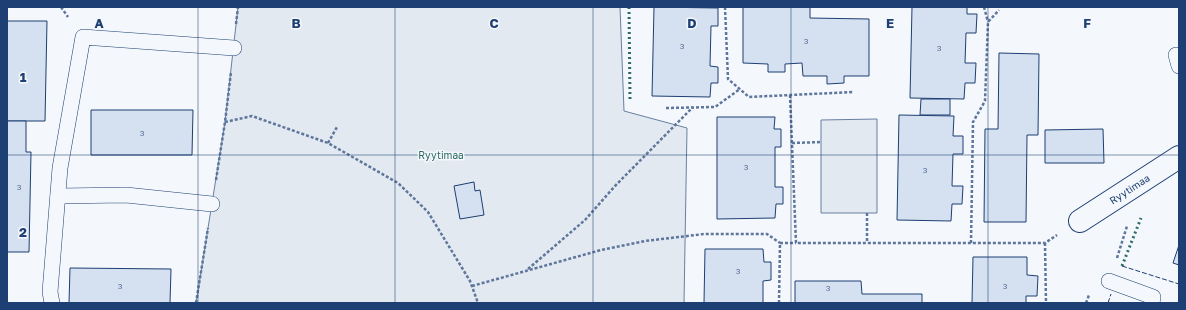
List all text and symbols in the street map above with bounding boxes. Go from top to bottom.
text: A [94,15,104,31]
text: B [291,15,301,31]
text: C [489,15,499,31]
text: D [687,15,697,31]
text: E [886,15,894,31]
text: F [1083,15,1091,31]
house number: 3 [804,36,809,46]
house number: 3 [680,41,685,51]
house number: 3 [937,43,942,53]
text: 1 [20,69,27,85]
house number: 3 [140,128,145,138]
park label: Ryytimaa [418,149,464,161]
house number: 3 [744,162,749,172]
house number: 3 [923,165,928,175]
street label: Ryytimaa [1107,172,1152,206]
house number: 3 [17,182,22,192]
text: 2 [19,224,27,240]
house number: 3 [736,266,741,276]
house number: 3 [118,281,123,291]
house number: 3 [1003,281,1008,291]
house number: 3 [826,283,831,293]

